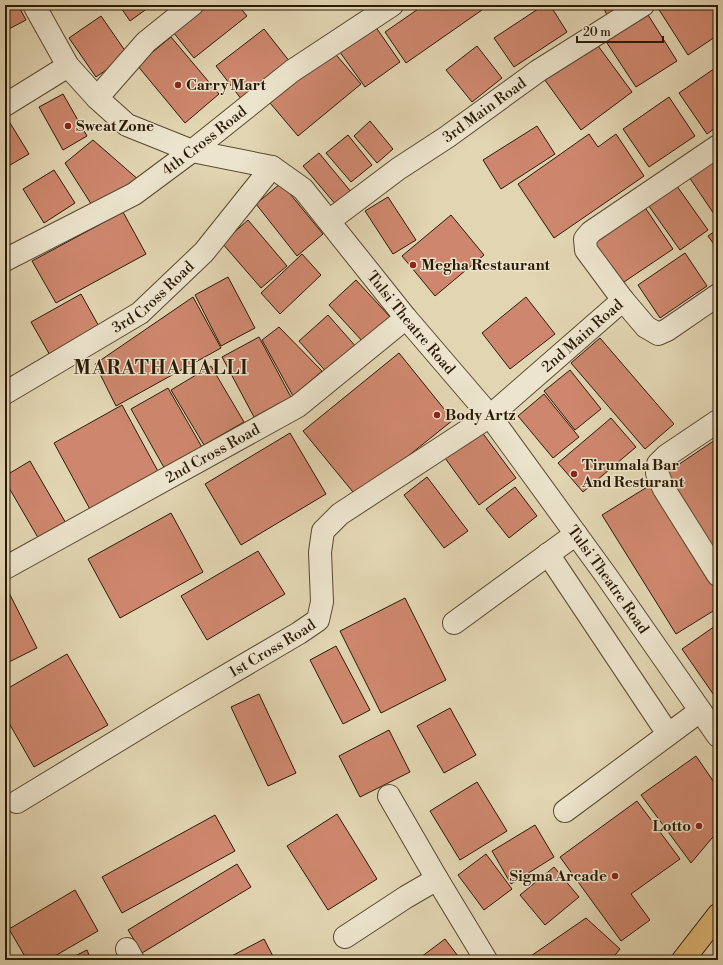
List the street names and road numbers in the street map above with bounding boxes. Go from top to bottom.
street label: 3rd Main Road [439,73,530,147]
street label: 4th Cross Road [158,101,251,180]
street label: 3rd Cross Road [108,257,198,337]
street label: Tulsi Theatre Road [363,267,460,379]
street label: 2nd Main Road [538,295,627,376]
street label: 2nd Cross Road [162,419,263,487]
street label: Tulsi Theatre Road [563,522,654,638]
street label: 1st Cross Road [226,615,320,681]

